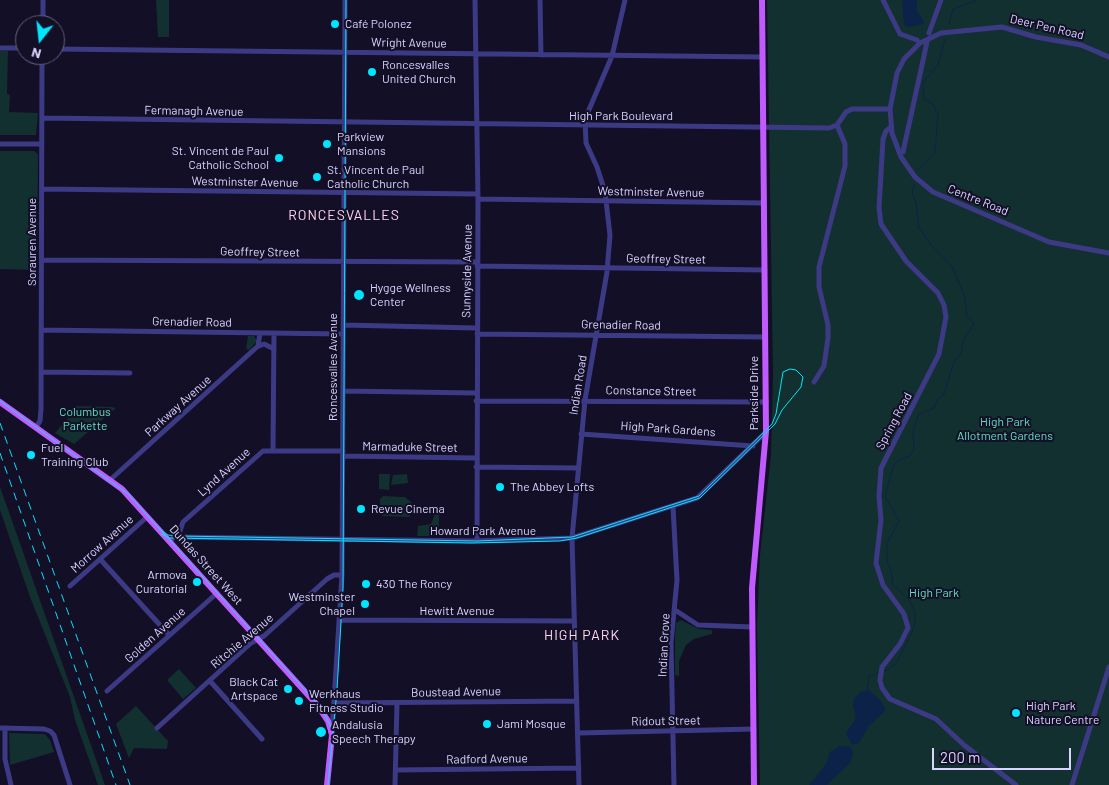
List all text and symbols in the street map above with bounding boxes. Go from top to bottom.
street label: Deer Pen Road [1009,11,1085,43]
north arrow [15,15,65,65]
place label: Café Polonez [345,17,412,31]
marker: Café Polonez [329,18,341,30]
street label: Wright Avenue [371,35,447,51]
text: N [29,44,43,63]
place label: Roncesvalles United Church [382,58,456,86]
marker: Roncesvalles United Church [366,66,378,78]
street label: Fermanagh Avenue [144,103,244,119]
street label: High Park Boulevard [569,109,673,123]
place label: Parkview Mansions [337,130,386,158]
marker: Parkview Mansions [321,138,333,150]
place label: St. Vincent de Paul Catholic School [172,144,269,172]
marker: St. Vincent de Paul Catholic School [273,152,285,164]
place label: St. Vincent de Paul Catholic Church [327,163,424,191]
marker: St. Vincent de Paul Catholic Church [311,171,323,183]
street label: Westminster Avenue [191,174,299,190]
street label: Centre Road [946,181,1010,219]
street label: Westminster Avenue [597,184,705,200]
street label: Sorauren Avenue [25,198,39,286]
district label: RONCESVALLES [287,207,401,223]
street label: Sunnyside Avenue [459,224,475,318]
street label: Geoffrey Street [220,244,300,260]
street label: Geoffrey Street [626,251,706,267]
place label: Hygge Wellness Center [370,281,451,309]
marker: Hygge Wellness Center [352,288,366,302]
street label: Roncesvalles Avenue [326,313,340,421]
street label: Grenadier Road [152,314,232,330]
street label: Grenadier Road [581,317,661,333]
street label: Indian Road [566,354,590,416]
street label: Parkside Drive [747,356,761,430]
street label: Parkway Avenue [142,372,214,440]
street label: Constance Street [606,383,696,399]
street label: Spring Road [873,390,915,452]
park label: Columbus Parkette [59,405,111,433]
park label: High Park Allotment Gardens [957,415,1053,443]
street label: High Park Gardens [620,419,716,439]
street label: Marmaduke Street [362,439,458,455]
place label: Fuel Training Club [41,441,109,469]
street label: Lynd Avenue [195,445,253,499]
marker: Fuel Training Club [25,449,37,461]
place label: The Abbey Lofts [510,480,594,494]
marker: The Abbey Lofts [494,481,506,493]
place label: Revue Cinema [371,502,445,516]
marker: Revue Cinema [355,503,367,515]
street label: Morrow Avenue [68,512,136,576]
street label: Dundas Street West [166,522,246,608]
street label: Howard Park Avenue [430,524,536,538]
place label: Armova Curatorial [136,568,187,596]
marker: Armova Curatorial [191,576,203,588]
place label: 430 The Roncy [376,577,452,591]
marker: 430 The Roncy [360,578,372,590]
park label: High Park [909,586,959,600]
place label: Westminster Chapel [288,590,355,618]
marker: Westminster Chapel [359,598,371,610]
street label: Golden Avenue [122,604,188,666]
street label: Hewitt Avenue [419,604,495,618]
street label: Ritchie Avenue [208,611,276,671]
street label: Indian Grove [655,613,673,677]
district label: HIGH PARK [543,627,621,643]
place label: Black Cat Artspace [229,675,278,703]
marker: Black Cat Artspace [282,683,294,695]
street label: Boustead Avenue [411,684,501,700]
place label: Werkhaus Fitness Studio [309,687,384,715]
marker: Werkhaus Fitness Studio [293,695,305,707]
place label: High Park Nature Centre [1026,699,1099,727]
marker: High Park Nature Centre [1010,707,1022,719]
street label: Ridout Street [631,713,701,729]
place label: Jami Mosque [497,717,566,731]
place label: Andalusia Speech Therapy [332,718,416,746]
marker: Jami Mosque [481,718,493,730]
marker: Andalusia Speech Therapy [314,725,328,739]
scale bar [934,738,1073,770]
text: 200 m [940,748,980,766]
street label: Radford Avenue [446,751,528,767]

